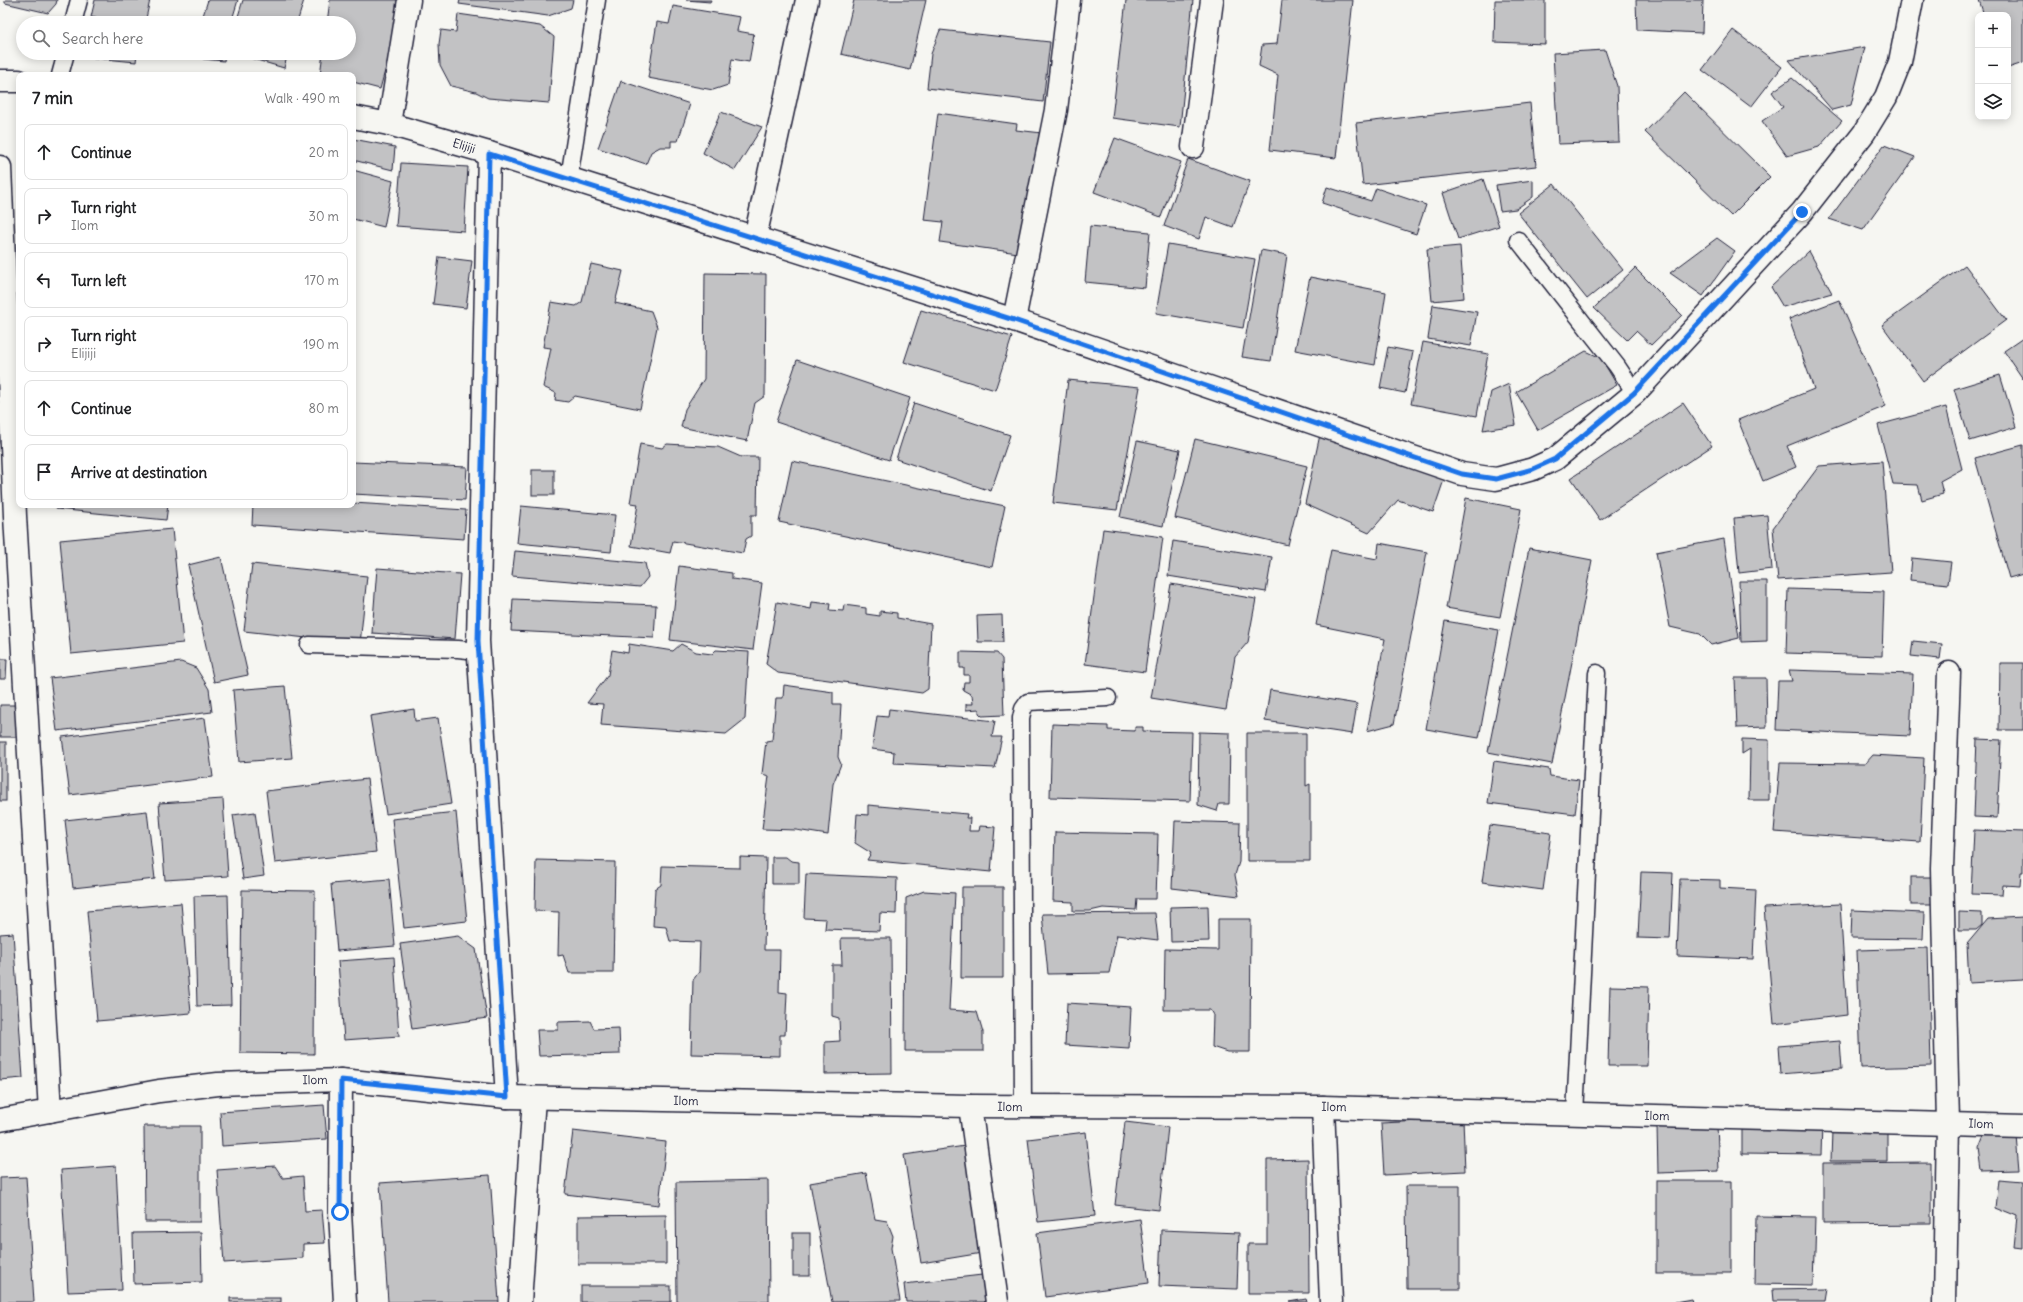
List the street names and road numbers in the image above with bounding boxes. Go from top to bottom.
street label: Elijiji [451,135,477,156]
street label: Ilom [302,1072,328,1087]
street label: Ilom [673,1093,699,1108]
street label: Ilom [997,1099,1023,1114]
street label: Ilom [1321,1099,1347,1114]
street label: Ilom [1644,1108,1670,1123]
street label: Ilom [1968,1116,1994,1131]

